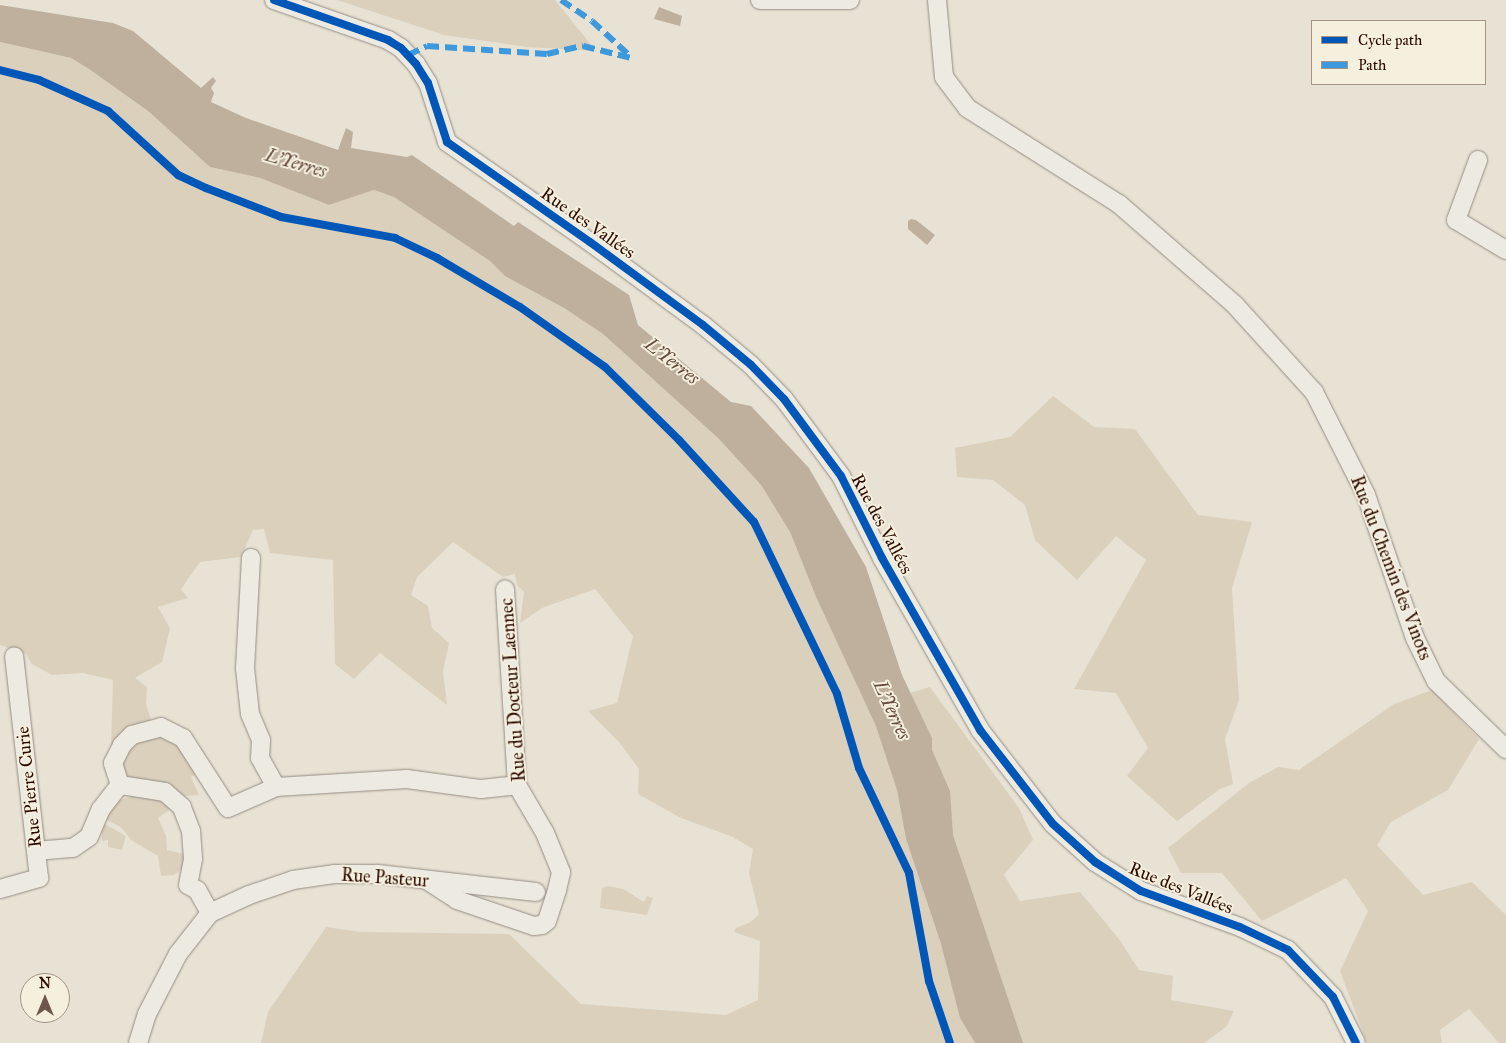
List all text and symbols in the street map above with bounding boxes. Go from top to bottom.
legend [1311,20,1486,85]
text: Cycle path [1358,31,1422,49]
text: Path [1358,56,1386,74]
water label: L'Yerres [263,143,329,183]
street label: Rue des Vallées [537,182,639,264]
water label: L'Yerres [640,333,704,389]
street label: Rue des Vallées [847,470,917,578]
street label: Rue du Chemin des Vinots [1346,473,1436,663]
street label: Rue du Docteur Laennec [496,597,530,783]
water label: L'Yerres [868,677,916,743]
street label: Rue Pierre Curie [12,725,46,849]
street label: Rue des Vallées [1126,857,1236,919]
street label: Rue Pasteur [340,864,430,892]
north arrow [20,973,70,1023]
text: N [39,975,51,992]

